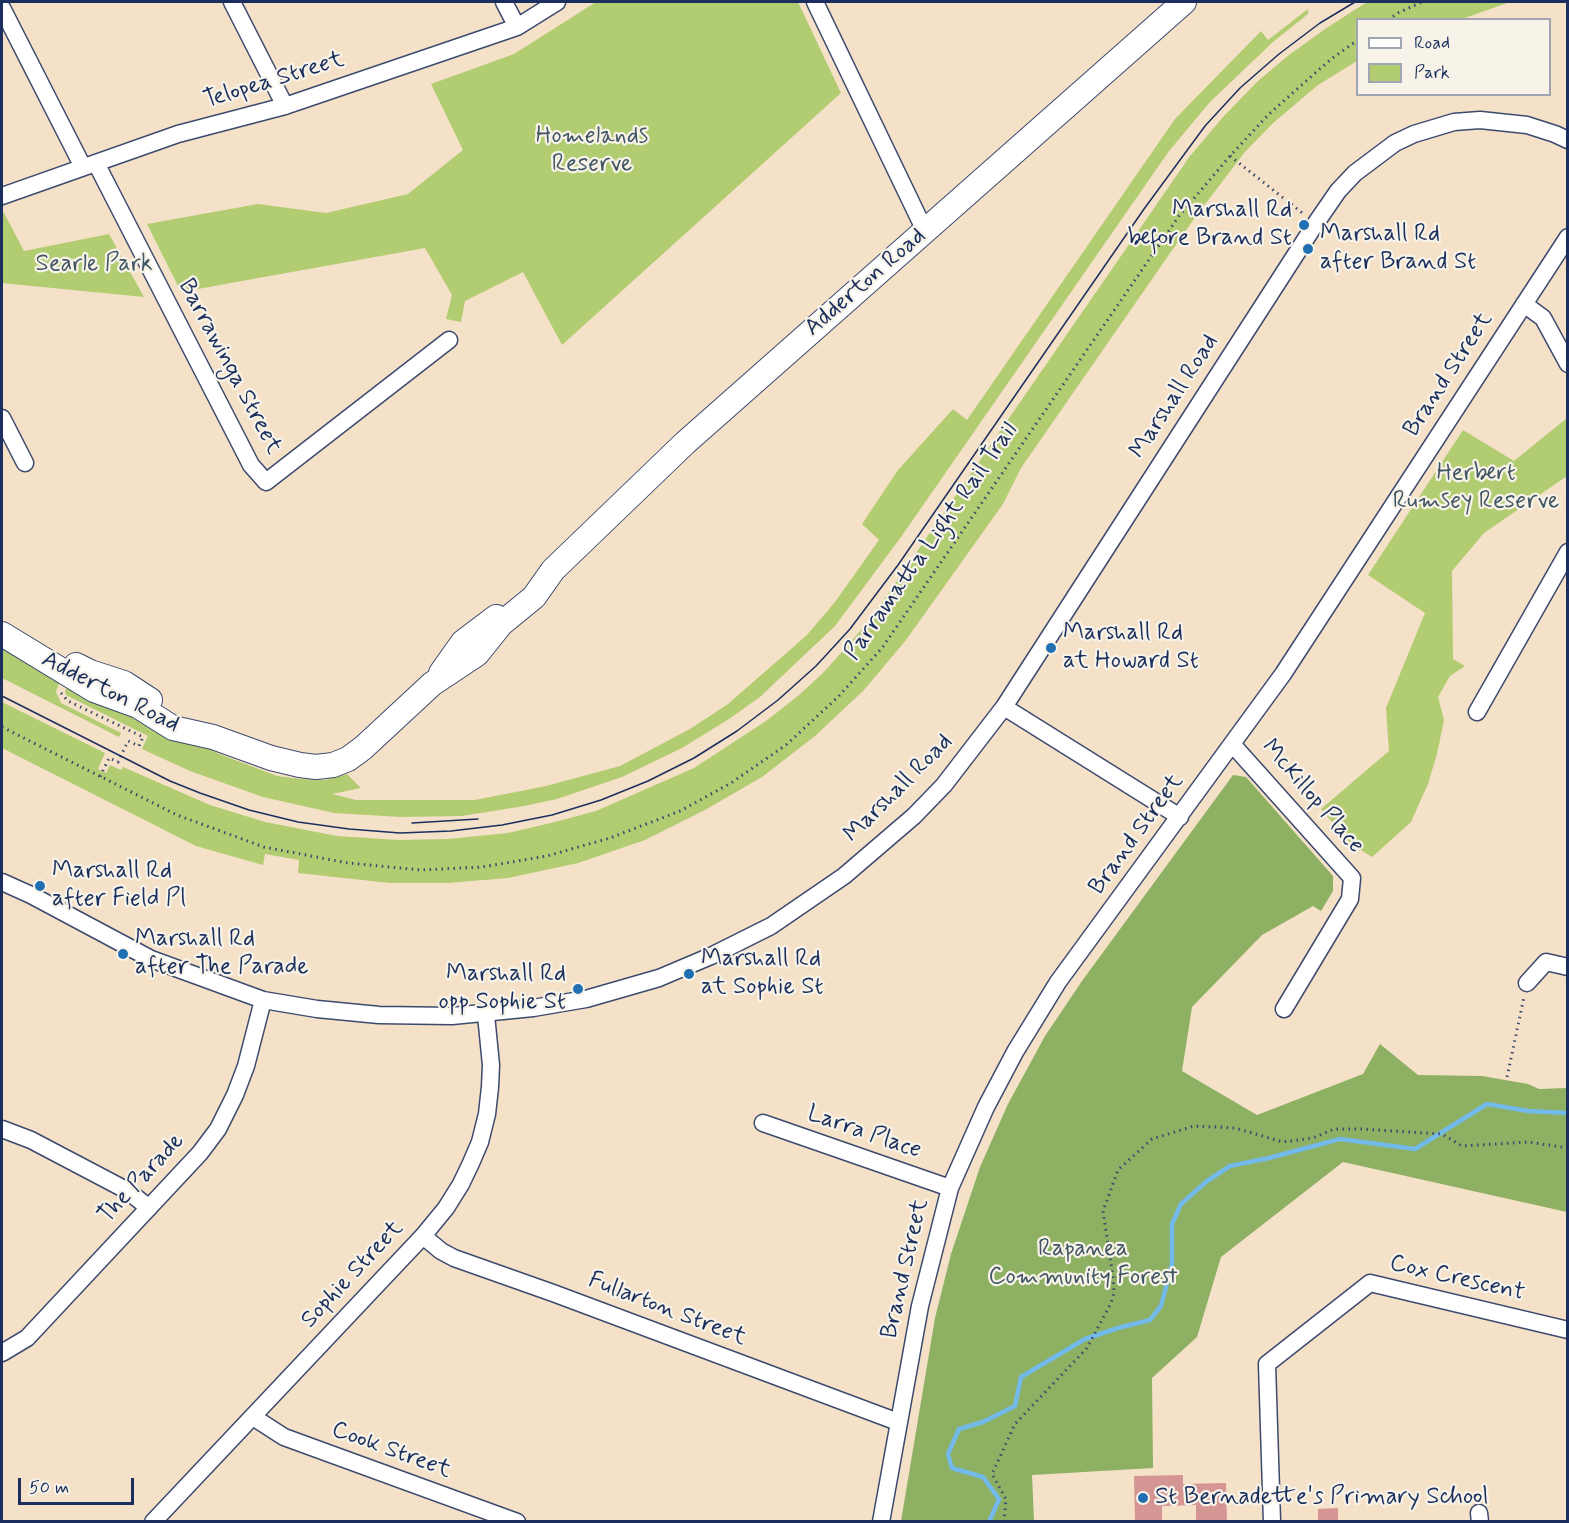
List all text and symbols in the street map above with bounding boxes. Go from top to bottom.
legend [1356,18,1551,96]
text: Road [1414,31,1450,55]
street label: Telopea Street [200,46,348,116]
text: Park [1414,61,1450,85]
park label: Homelands Reserve [536,123,648,179]
place label: Marshall Rd before Brand St [1127,197,1292,253]
marker: Marshall Rd before Brand St [1297,218,1311,232]
place label: Marshall Rd after Brand St [1320,221,1476,277]
street label: Adderton Road [800,223,932,343]
marker: Marshall Rd after Brand St [1301,242,1315,256]
park label: Searle Park [35,251,153,279]
street label: Barrawinga Street [171,274,287,460]
street label: Brand Street [1398,307,1500,443]
street label: Marshall Road [1124,330,1226,464]
street label: Parramatta Light Rail Trail [839,418,1025,666]
park label: Herbert Rumsey Reserve [1393,460,1559,516]
place label: Marshall Rd at Howard St [1063,620,1199,676]
marker: Marshall Rd at Howard St [1044,641,1058,655]
street label: Adderton Road [36,646,184,740]
street label: Marshall Road [839,729,959,849]
street label: McKillop Place [1255,734,1369,860]
street label: Brand Street [1083,769,1191,901]
place label: Marshall Rd after Field Pl [52,858,186,914]
marker: Marshall Rd after Field Pl [33,879,47,893]
place label: Marshall Rd after The Parade [135,926,309,982]
place label: Marshall Rd at Sophie St [701,946,824,1002]
marker: Marshall Rd after The Parade [116,947,130,961]
place label: Marshall Rd opp Sophie St [439,961,566,1017]
marker: Marshall Rd at Sophie St [682,967,696,981]
marker: Marshall Rd opp Sophie St [571,982,585,996]
street label: Larra Place [803,1100,925,1166]
street label: The Parade [93,1128,191,1230]
street label: Brand Street [876,1196,936,1342]
street label: Sophie Street [296,1215,410,1335]
park label: Rapanea Community Forest [988,1236,1178,1292]
street label: Cox Crescent [1387,1249,1527,1309]
street label: Fullarton Street [584,1267,750,1353]
street label: Cook Street [327,1416,455,1486]
scale bar [21,1466,136,1504]
text: 50 m [29,1476,69,1500]
place label: St Bernadette's Primary School [1155,1484,1488,1512]
marker: St Bernadette's Primary School [1136,1491,1150,1505]

